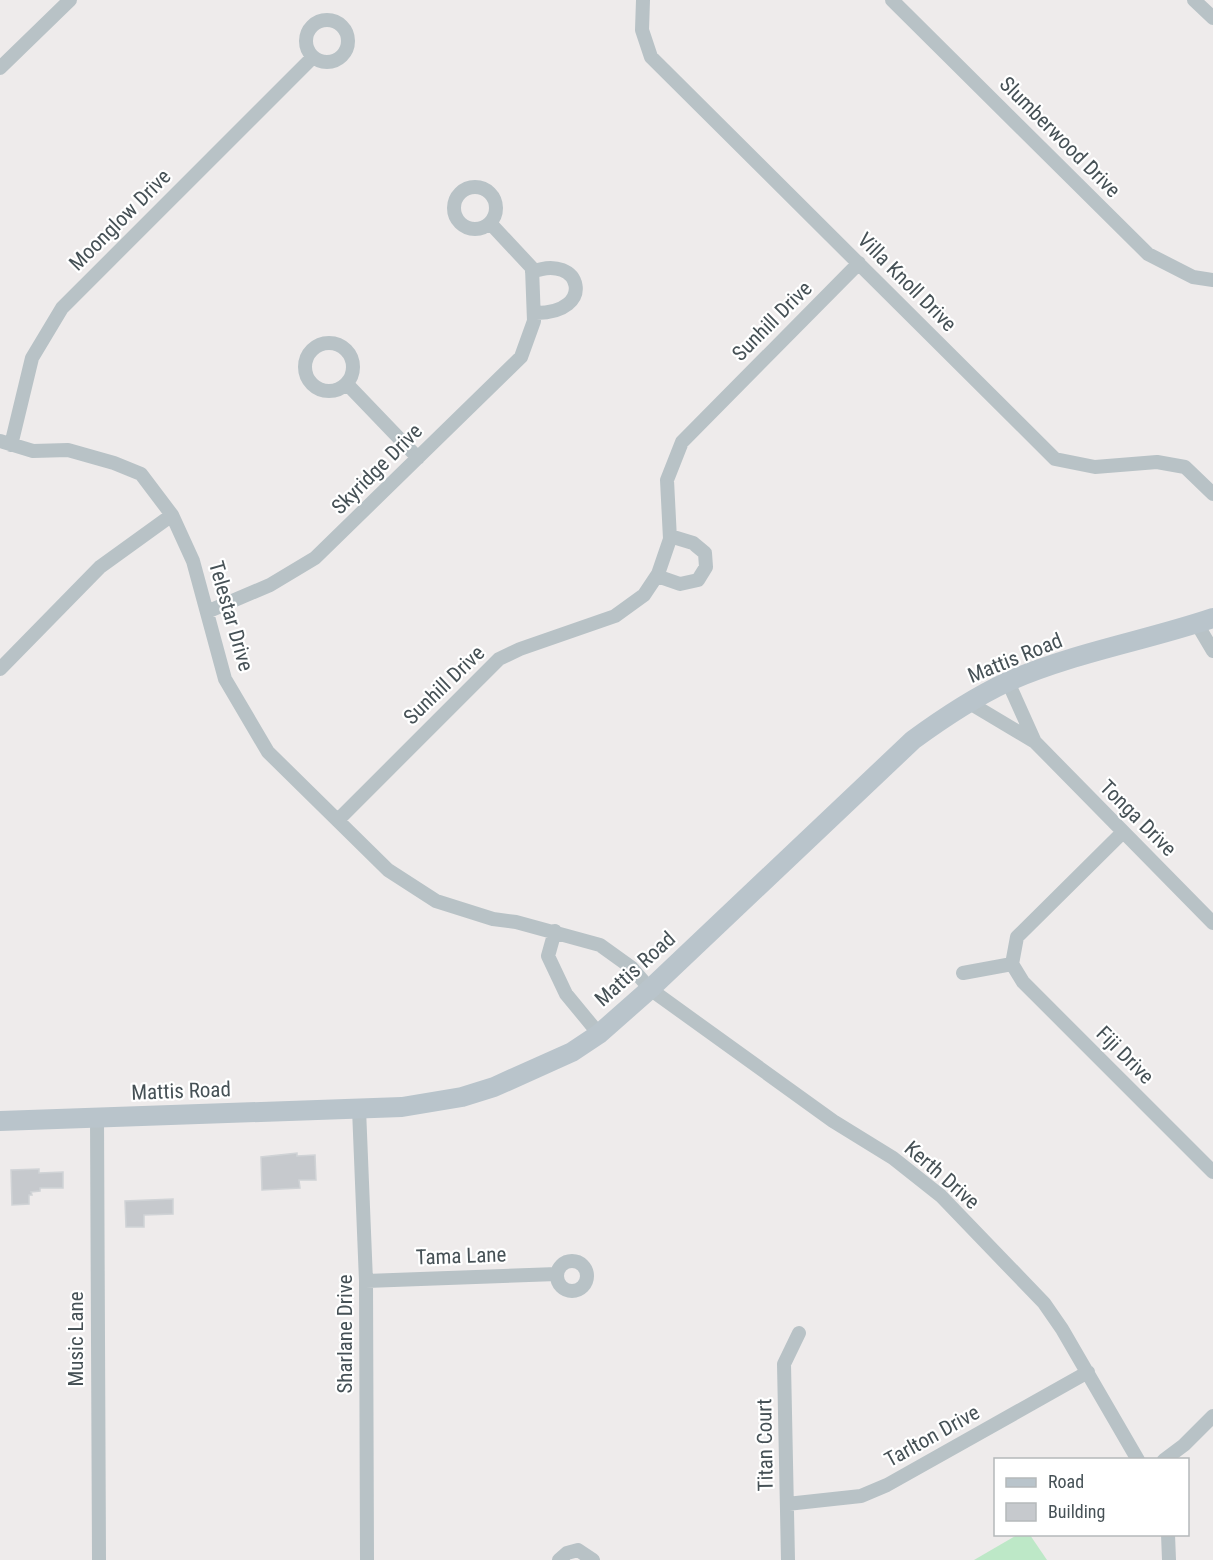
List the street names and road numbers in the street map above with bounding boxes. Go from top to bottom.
street label: Slumberwood Drive [995,72,1125,202]
street label: Moonglow Drive [64,164,176,276]
street label: Villa Knoll Drive [853,228,961,336]
street label: Sunhill Drive [727,276,817,366]
street label: Skyridge Drive [327,419,427,519]
street label: Telestar Drive [204,558,258,674]
street label: Mattis Road [964,628,1066,688]
street label: Sunhill Drive [399,641,489,729]
street label: Tonga Drive [1095,775,1181,861]
street label: Mattis Road [590,927,680,1011]
street label: Fiji Drive [1091,1021,1159,1089]
street label: Mattis Road [131,1077,231,1105]
street label: Kerth Drive [900,1136,984,1214]
street label: Tama Lane [415,1242,507,1270]
street label: Sharlane Drive [333,1274,357,1394]
street label: Music Lane [64,1291,88,1387]
street label: Titan Court [752,1398,778,1492]
street label: Tarlton Drive [880,1400,984,1472]

